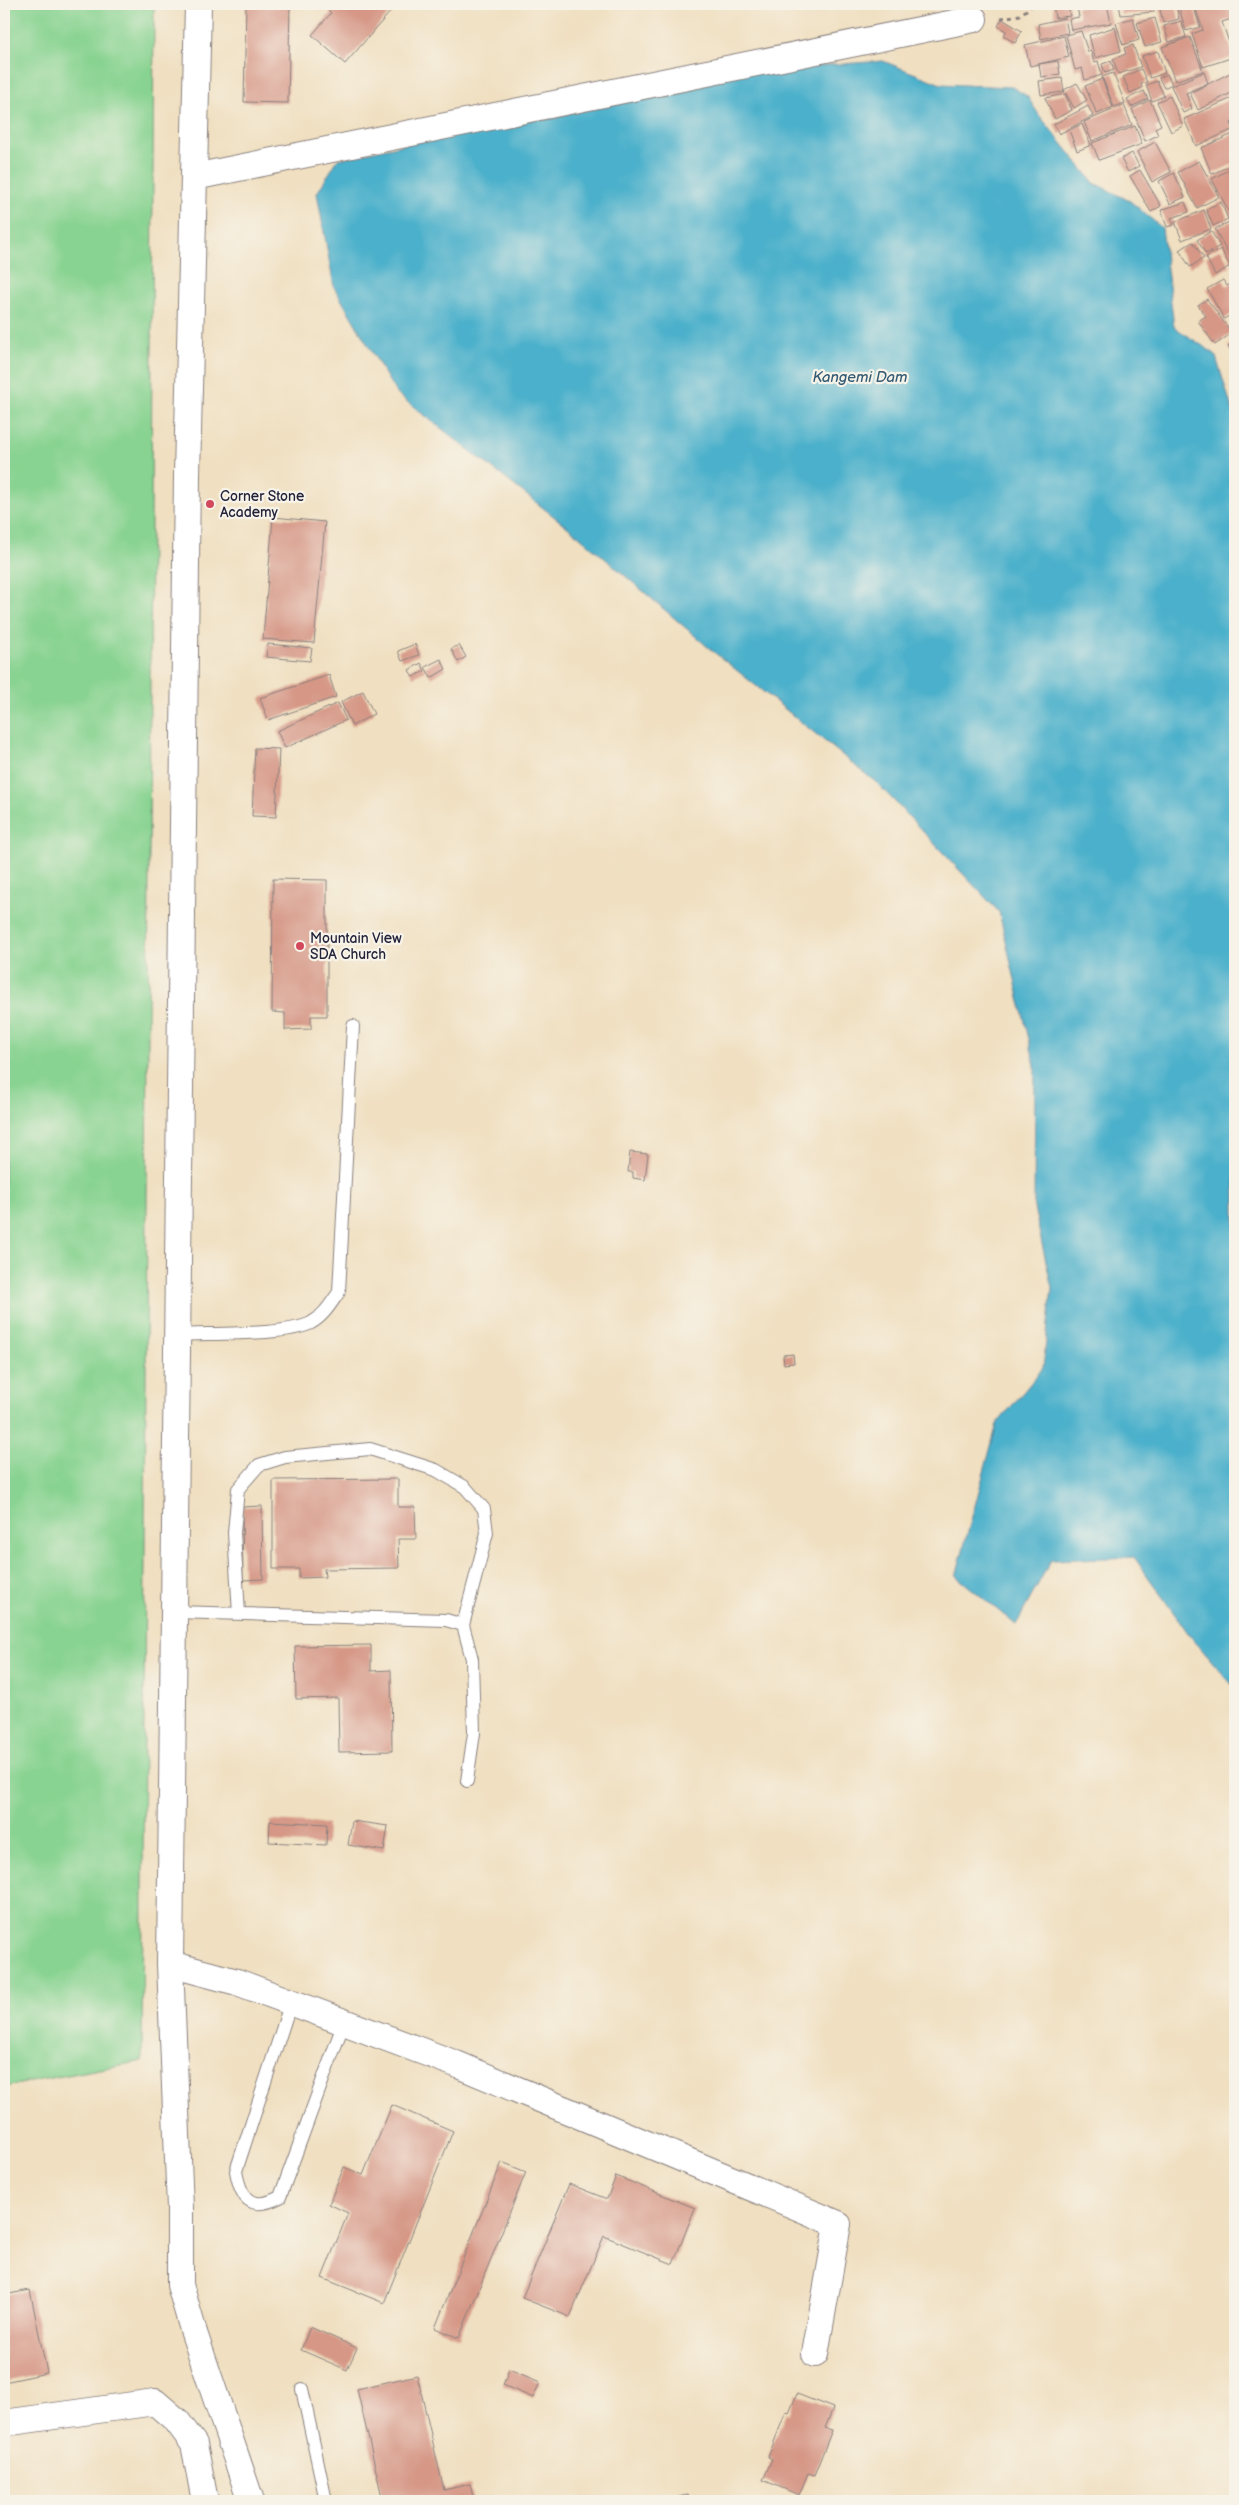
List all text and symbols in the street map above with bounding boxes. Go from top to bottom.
water label: Kangemi Dam [813,368,907,387]
place label: Corner Stone Academy [220,488,304,521]
marker: Corner Stone Academy [204,498,216,510]
place label: Mountain View SDA Church [310,930,402,963]
marker: Mountain View SDA Church [294,940,306,952]

